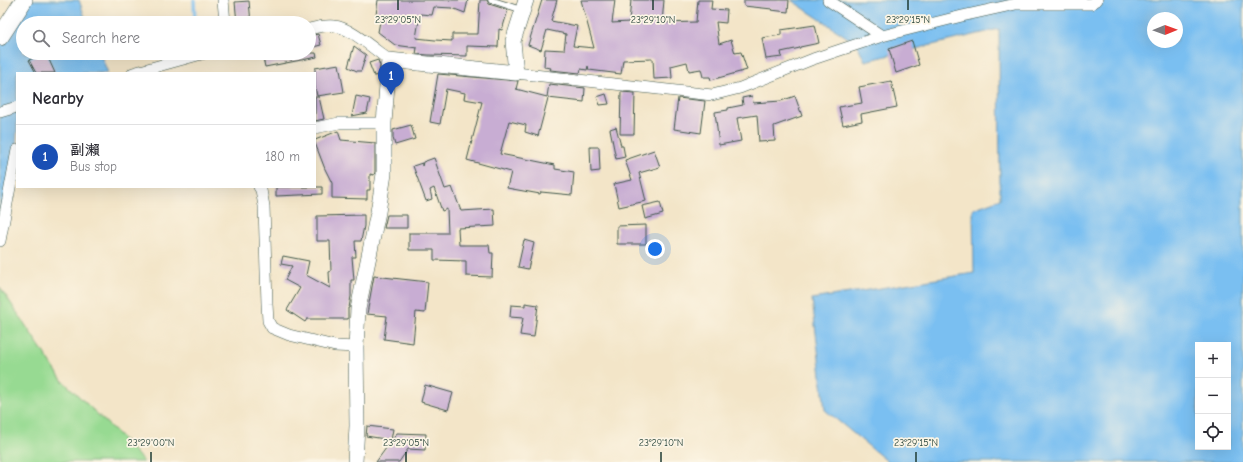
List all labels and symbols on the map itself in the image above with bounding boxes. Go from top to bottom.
north arrow [1147,12,1183,48]
text: 23°29'05"N [375,14,421,26]
text: 23°29'10"N [631,14,675,26]
text: 23°29'15"N [886,14,930,26]
pin: 1 [378,62,404,95]
your location [645,239,665,259]
text: 23°29'00"N [128,437,174,449]
text: 23°29'05"N [383,437,429,449]
text: 23°29'10"N [639,437,683,449]
text: 23°29'15"N [894,437,938,449]

